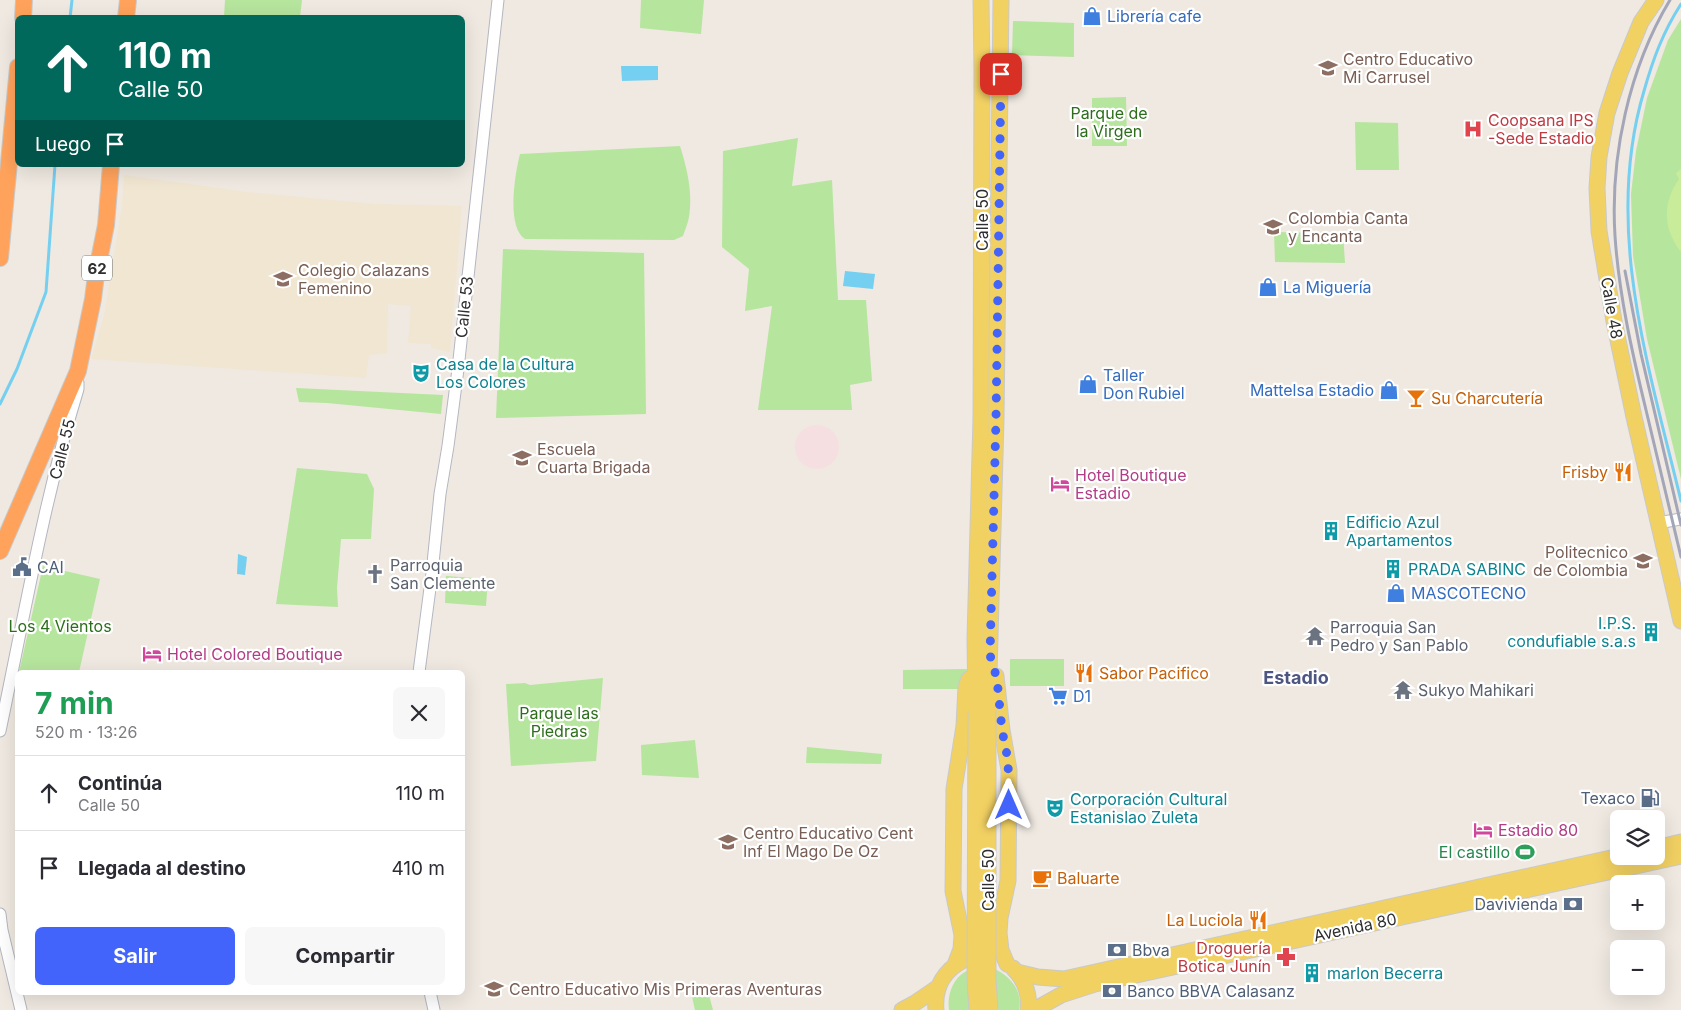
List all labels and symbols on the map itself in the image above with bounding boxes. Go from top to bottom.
shop icon: Librería cafe [1081,5,1103,27]
place label: Librería cafe [1107,6,1202,26]
place label: Centro Educativo Mi Carrusel [1343,49,1473,87]
pin [980,53,1022,95]
school or university icon: Centro Educativo Mi Carrusel [1317,57,1339,79]
park label: Parque de la Virgen [1070,103,1148,141]
place label: Coopsana IPS -Sede Estadio [1488,110,1594,148]
hospital icon: Coopsana IPS -Sede Estadio [1462,118,1484,140]
street label: Calle 50 [972,189,992,251]
place label: Colombia Canta y Encanta [1288,208,1408,246]
school or university icon: Colombia Canta y Encanta [1262,216,1284,238]
road number: 62 [82,256,112,280]
place label: Colegio Calazans Femenino [298,260,430,298]
school or university icon: Colegio Calazans Femenino [272,268,294,290]
street label: Calle 53 [451,275,477,339]
street label: Calle 48 [1597,275,1627,341]
shop icon: La Miguería [1257,276,1279,298]
place label: La Miguería [1283,277,1372,297]
place label: Casa de la Cultura Los Colores [436,354,575,392]
theatre icon: Casa de la Cultura Los Colores [410,362,432,384]
place label: Taller Don Rubiel [1103,365,1185,403]
shop icon: Taller Don Rubiel [1077,373,1099,395]
shop icon: Mattelsa Estadio [1378,379,1400,401]
place label: Mattelsa Estadio [1250,380,1374,400]
bar icon: Su Charcutería [1405,387,1427,409]
place label: Su Charcutería [1431,388,1543,408]
street label: Calle 55 [45,417,79,481]
place label: Escuela Cuarta Brigada [537,439,650,477]
school or university icon: Escuela Cuarta Brigada [511,447,533,469]
restaurant icon: Frisby [1612,461,1634,483]
place label: Frisby [1562,462,1608,482]
place label: Hotel Boutique Estadio [1075,465,1186,503]
hotel icon: Hotel Boutique Estadio [1049,473,1071,495]
place label: Edificio Azul Apartamentos [1346,512,1452,550]
building icon: Edificio Azul Apartamentos [1320,520,1342,542]
place label: Politecnico de Colombia [1533,542,1628,580]
school or university icon: Politecnico de Colombia [1632,550,1654,572]
place label: Parroquia San Clemente [390,555,495,593]
public building icon: CAI [11,556,33,578]
place label: CAI [37,557,64,577]
building icon: PRADA SABINC [1382,558,1404,580]
place label: PRADA SABINC [1408,559,1526,579]
church icon: Parroquia San Clemente [364,563,386,585]
shop icon: MASCOTECNO [1385,582,1407,604]
place label: MASCOTECNO [1411,583,1526,603]
place label: I.P.S. condufiable s.a.s [1507,613,1636,651]
park label: Los 4 Vientos [8,616,112,636]
place label: Parroquia San Pedro y San Pablo [1330,617,1468,655]
building icon: I.P.S. condufiable s.a.s [1640,621,1662,643]
temple icon: Parroquia San Pedro y San Pablo [1304,625,1326,647]
hotel icon: Hotel Colored Boutique [141,643,163,665]
place label: Hotel Colored Boutique [167,644,343,664]
restaurant icon: Sabor Pacifico [1073,662,1095,684]
place label: Sabor Pacifico [1099,663,1209,683]
district label: Estadio [1263,667,1329,688]
temple icon: Sukyo Mahikari [1392,679,1414,701]
place label: Sukyo Mahikari [1418,680,1534,700]
supermarket icon: D1 [1047,685,1069,707]
place label: D1 [1073,686,1091,706]
park label: Parque las Piedras [519,703,599,741]
position arrow [982,778,1034,830]
fuel station icon: Texaco [1639,787,1661,809]
place label: Texaco [1581,788,1635,808]
place label: Corporación Cultural Estanislao Zuleta [1070,789,1227,827]
theatre icon: Corporación Cultural Estanislao Zuleta [1044,797,1066,819]
hotel icon: Estadio 80 [1472,819,1494,841]
place label: Estadio 80 [1498,820,1578,840]
place label: Centro Educativo Cent Inf El Mago De Oz [743,823,913,861]
school or university icon: Centro Educativo Cent Inf El Mago De Oz [717,831,739,853]
sports icon: El castillo [1514,841,1536,863]
place label: El castillo [1439,842,1510,862]
street label: Calle 50 [978,849,998,911]
cafe icon: Baluarte [1031,867,1053,889]
place label: Baluarte [1057,868,1119,888]
bank icon: Davivienda [1562,893,1584,915]
place label: Davivienda [1474,894,1558,914]
street label: Avenida 80 [1312,908,1398,946]
restaurant icon: La Luciola [1247,909,1269,931]
place label: La Luciola [1166,910,1243,930]
place label: Droguería Botica Junín [1178,938,1271,976]
bank icon: Bbva [1106,939,1128,961]
place label: Bbva [1132,940,1170,960]
pharmacy icon: Droguería Botica Junín [1275,946,1297,968]
building icon: marlon Becerra [1301,962,1323,984]
place label: marlon Becerra [1327,963,1443,983]
school or university icon: Centro Educativo Mis Primeras Aventuras [483,978,505,1000]
place label: Centro Educativo Mis Primeras Aventuras [509,979,822,999]
bank icon: Banco BBVA Calasanz [1101,980,1123,1002]
place label: Banco BBVA Calasanz [1127,981,1295,1001]

